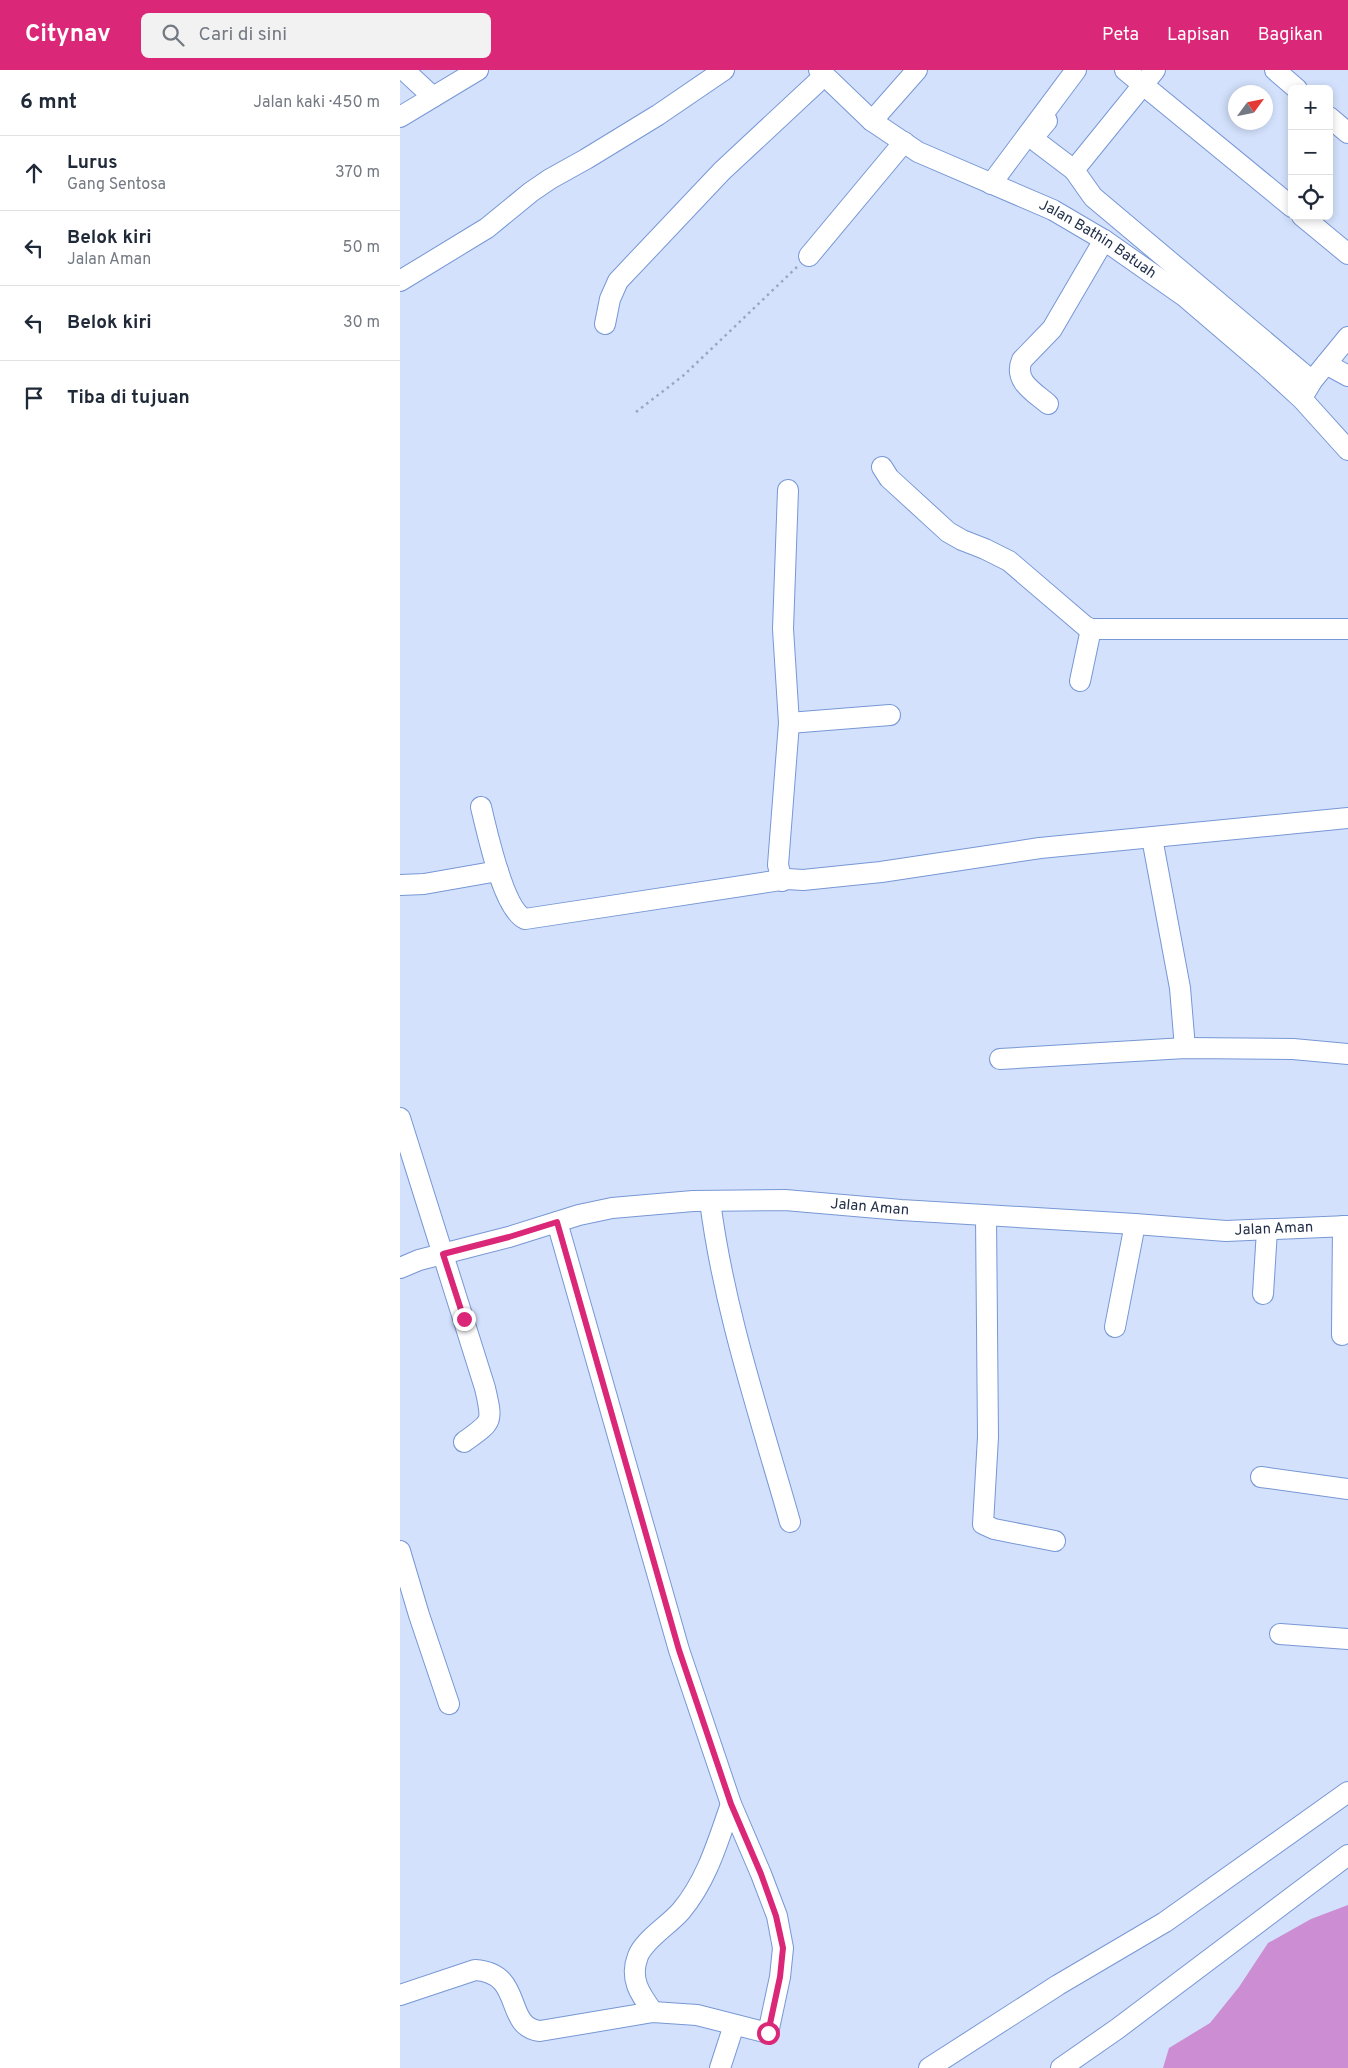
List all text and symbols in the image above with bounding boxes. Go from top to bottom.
search box [141,13,491,58]
text: Citynav [25,20,111,50]
icon: search [159,21,187,49]
text: Cari di sini [199,23,287,47]
text: Peta [1102,24,1139,47]
text: Lapisan [1167,24,1230,47]
text: Bagikan [1258,24,1323,47]
north arrow [1228,85,1273,130]
map controls [1288,85,1333,220]
button: + [1288,85,1333,130]
text: 6 mnt [20,89,77,116]
text: Jalan kaki · 450 m [253,93,380,113]
button: − [1288,130,1333,175]
text: Lurus [67,151,118,175]
icon: ahead [20,159,48,187]
text: 370 m [335,163,380,183]
text: Gang Sentosa [67,175,166,195]
button: locate [1288,175,1333,220]
street label: Jalan Bathin Batuah [1036,196,1160,283]
text: Belok kiri [67,226,152,250]
icon: left [20,234,48,262]
text: 50 m [343,238,380,258]
text: Jalan Aman [67,250,151,270]
icon: left [20,309,48,337]
text: Belok kiri [67,311,152,335]
text: 30 m [343,313,380,333]
icon: arrive [20,384,48,412]
text: Tiba di tujuan [67,386,190,410]
street label: Jalan Aman [830,1194,910,1220]
street label: Jalan Aman [1234,1218,1314,1240]
route end [453,1308,476,1331]
route start [757,2022,780,2045]

